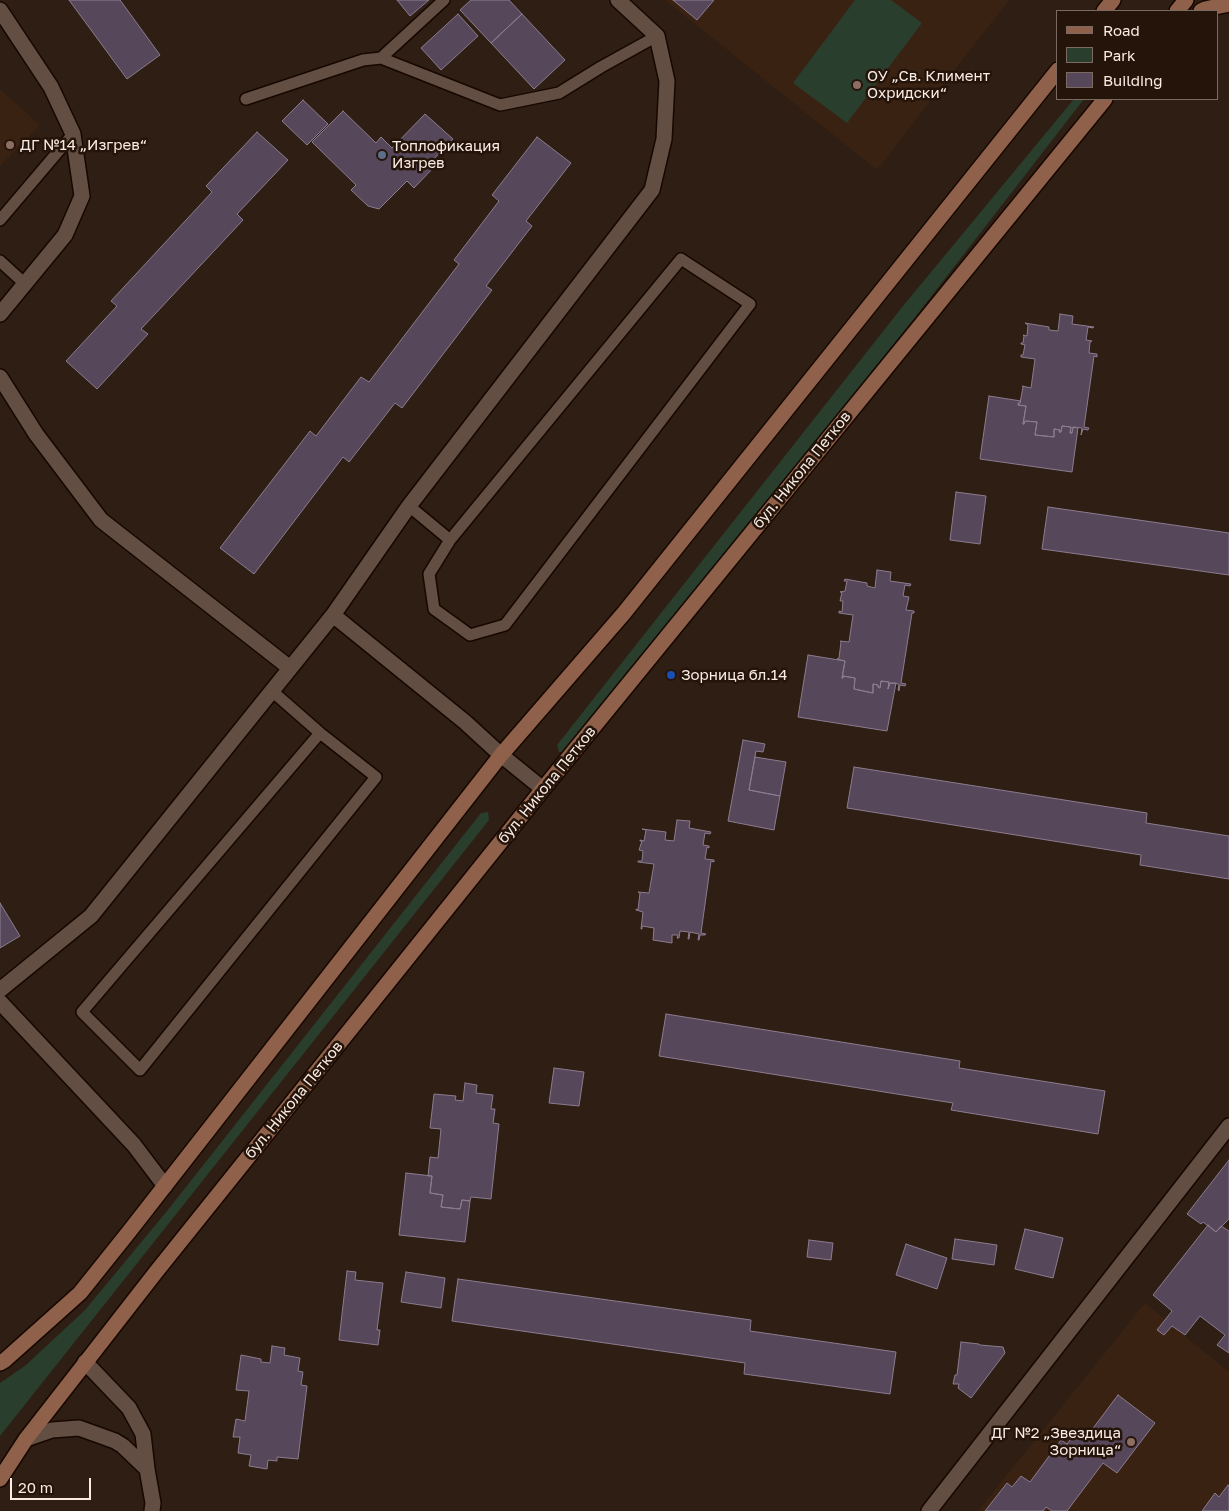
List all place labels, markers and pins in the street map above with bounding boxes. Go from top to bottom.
place label: ОУ „Св. Климент Охридски“ [867,67,990,102]
marker: ОУ „Св. Климент Охридски“ [851,79,863,91]
place label: ДГ №14 „Изгрев“ [20,136,147,154]
place label: Топлофикация Изгрев [392,137,500,172]
marker: ДГ №14 „Изгрев“ [4,139,16,151]
marker: Топлофикация Изгрев [376,149,388,161]
place label: Зорница бл.14 [681,666,787,684]
marker: Зорница бл.14 [665,669,677,681]
place label: ДГ №2 „Звездица Зорница“ [991,1424,1121,1459]
marker: ДГ №2 „Звездица Зорница“ [1125,1436,1137,1448]

